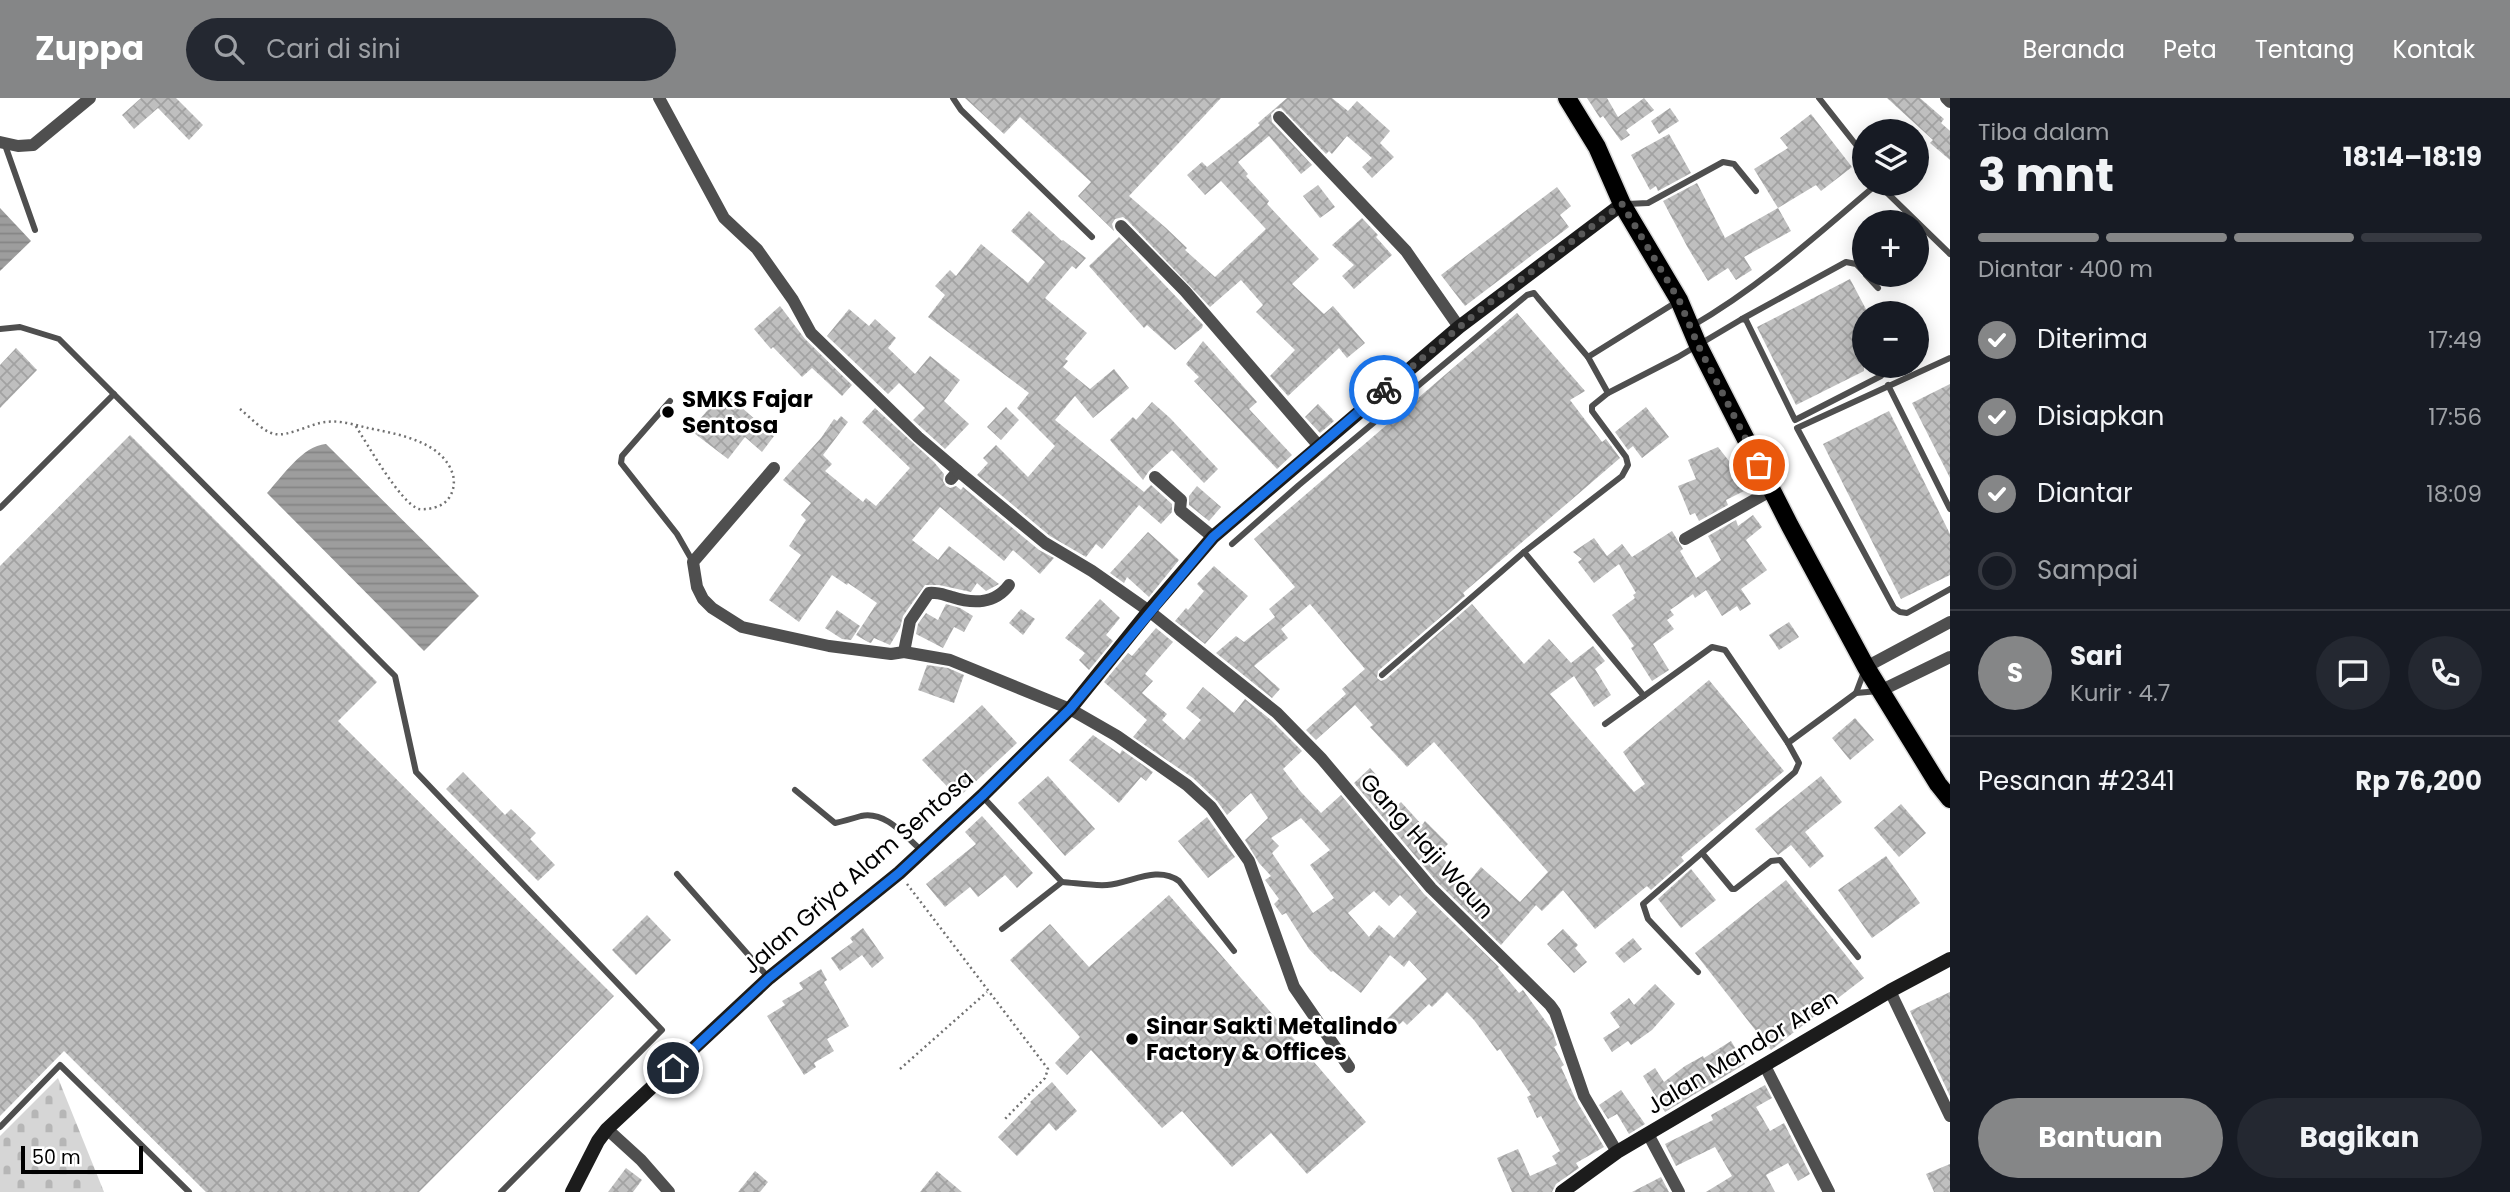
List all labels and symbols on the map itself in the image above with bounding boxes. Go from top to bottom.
courier [1349,355,1419,425]
place label: SMKS Fajar Sentosa [682,383,813,441]
marker: SMKS Fajar Sentosa [660,404,676,420]
pin [1729,435,1789,495]
street label: Jalan Griya Alam Sentosa [736,763,980,981]
street label: Gang Haji Waun [1353,766,1501,926]
street label: Jalan Mandor Aren [1640,982,1844,1122]
place label: Sinar Sakti Metalindo Factory & Offices [1146,1010,1397,1068]
marker: Sinar Sakti Metalindo Factory & Offices [1124,1031,1140,1047]
pin [643,1038,703,1098]
scale bar [21,1143,144,1175]

